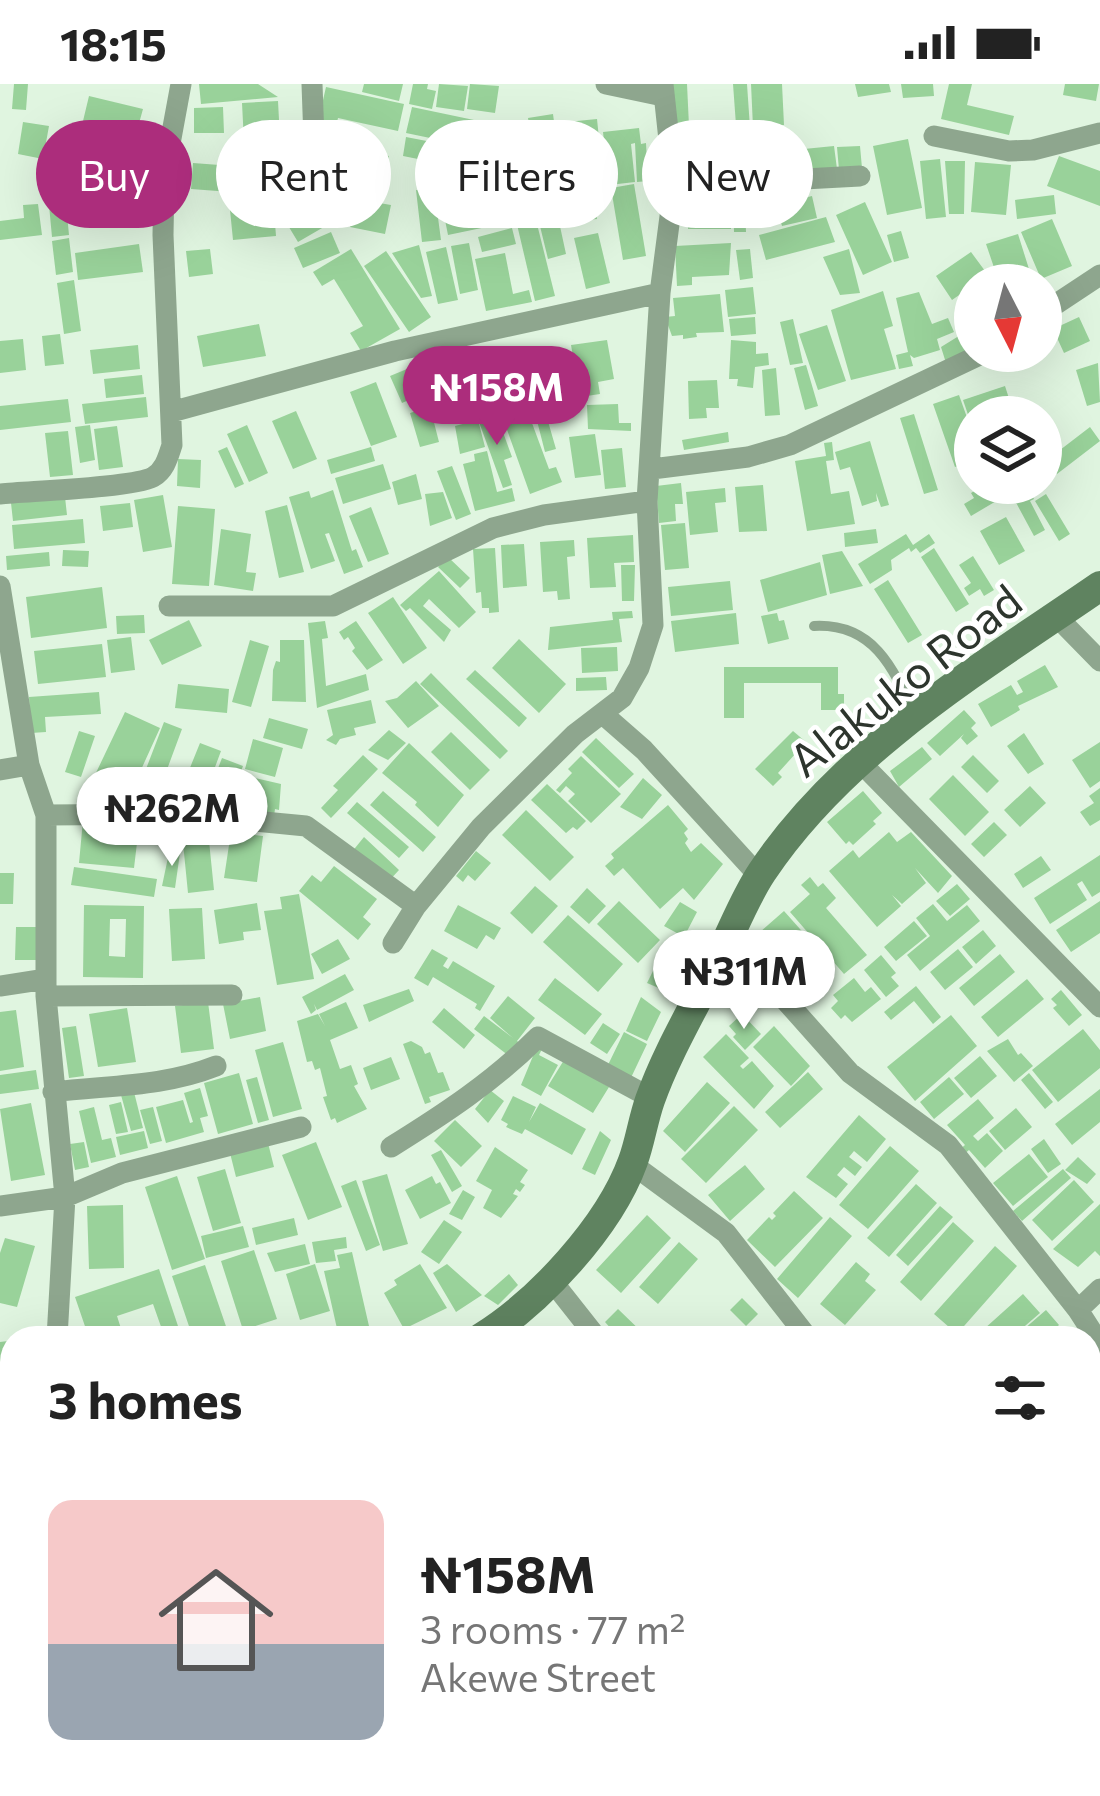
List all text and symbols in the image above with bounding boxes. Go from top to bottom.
text: 18:15 [60,15,167,70]
chip: Buy [36,120,192,228]
chip: Rent [216,120,391,228]
chip: Filters [415,120,618,228]
chip: New [642,120,813,228]
north arrow [954,264,1062,372]
map controls [954,264,1062,504]
pin: ₦158M [413,346,581,448]
text: ₦158M [430,361,564,409]
button: layers [954,396,1062,504]
street label: Alakuko Road [777,571,1031,787]
pin: ₦262M [88,767,256,869]
text: ₦262M [104,782,240,830]
pin: ₦311M [660,930,828,1032]
text: ₦311M [680,945,808,993]
icon: filters [987,1365,1053,1431]
text: 3 homes [48,1367,243,1430]
text: ₦158M [420,1541,596,1604]
icon: home [144,1548,288,1692]
text: 3 rooms · 77 m² [420,1604,686,1652]
text: Akewe Street [420,1652,656,1700]

